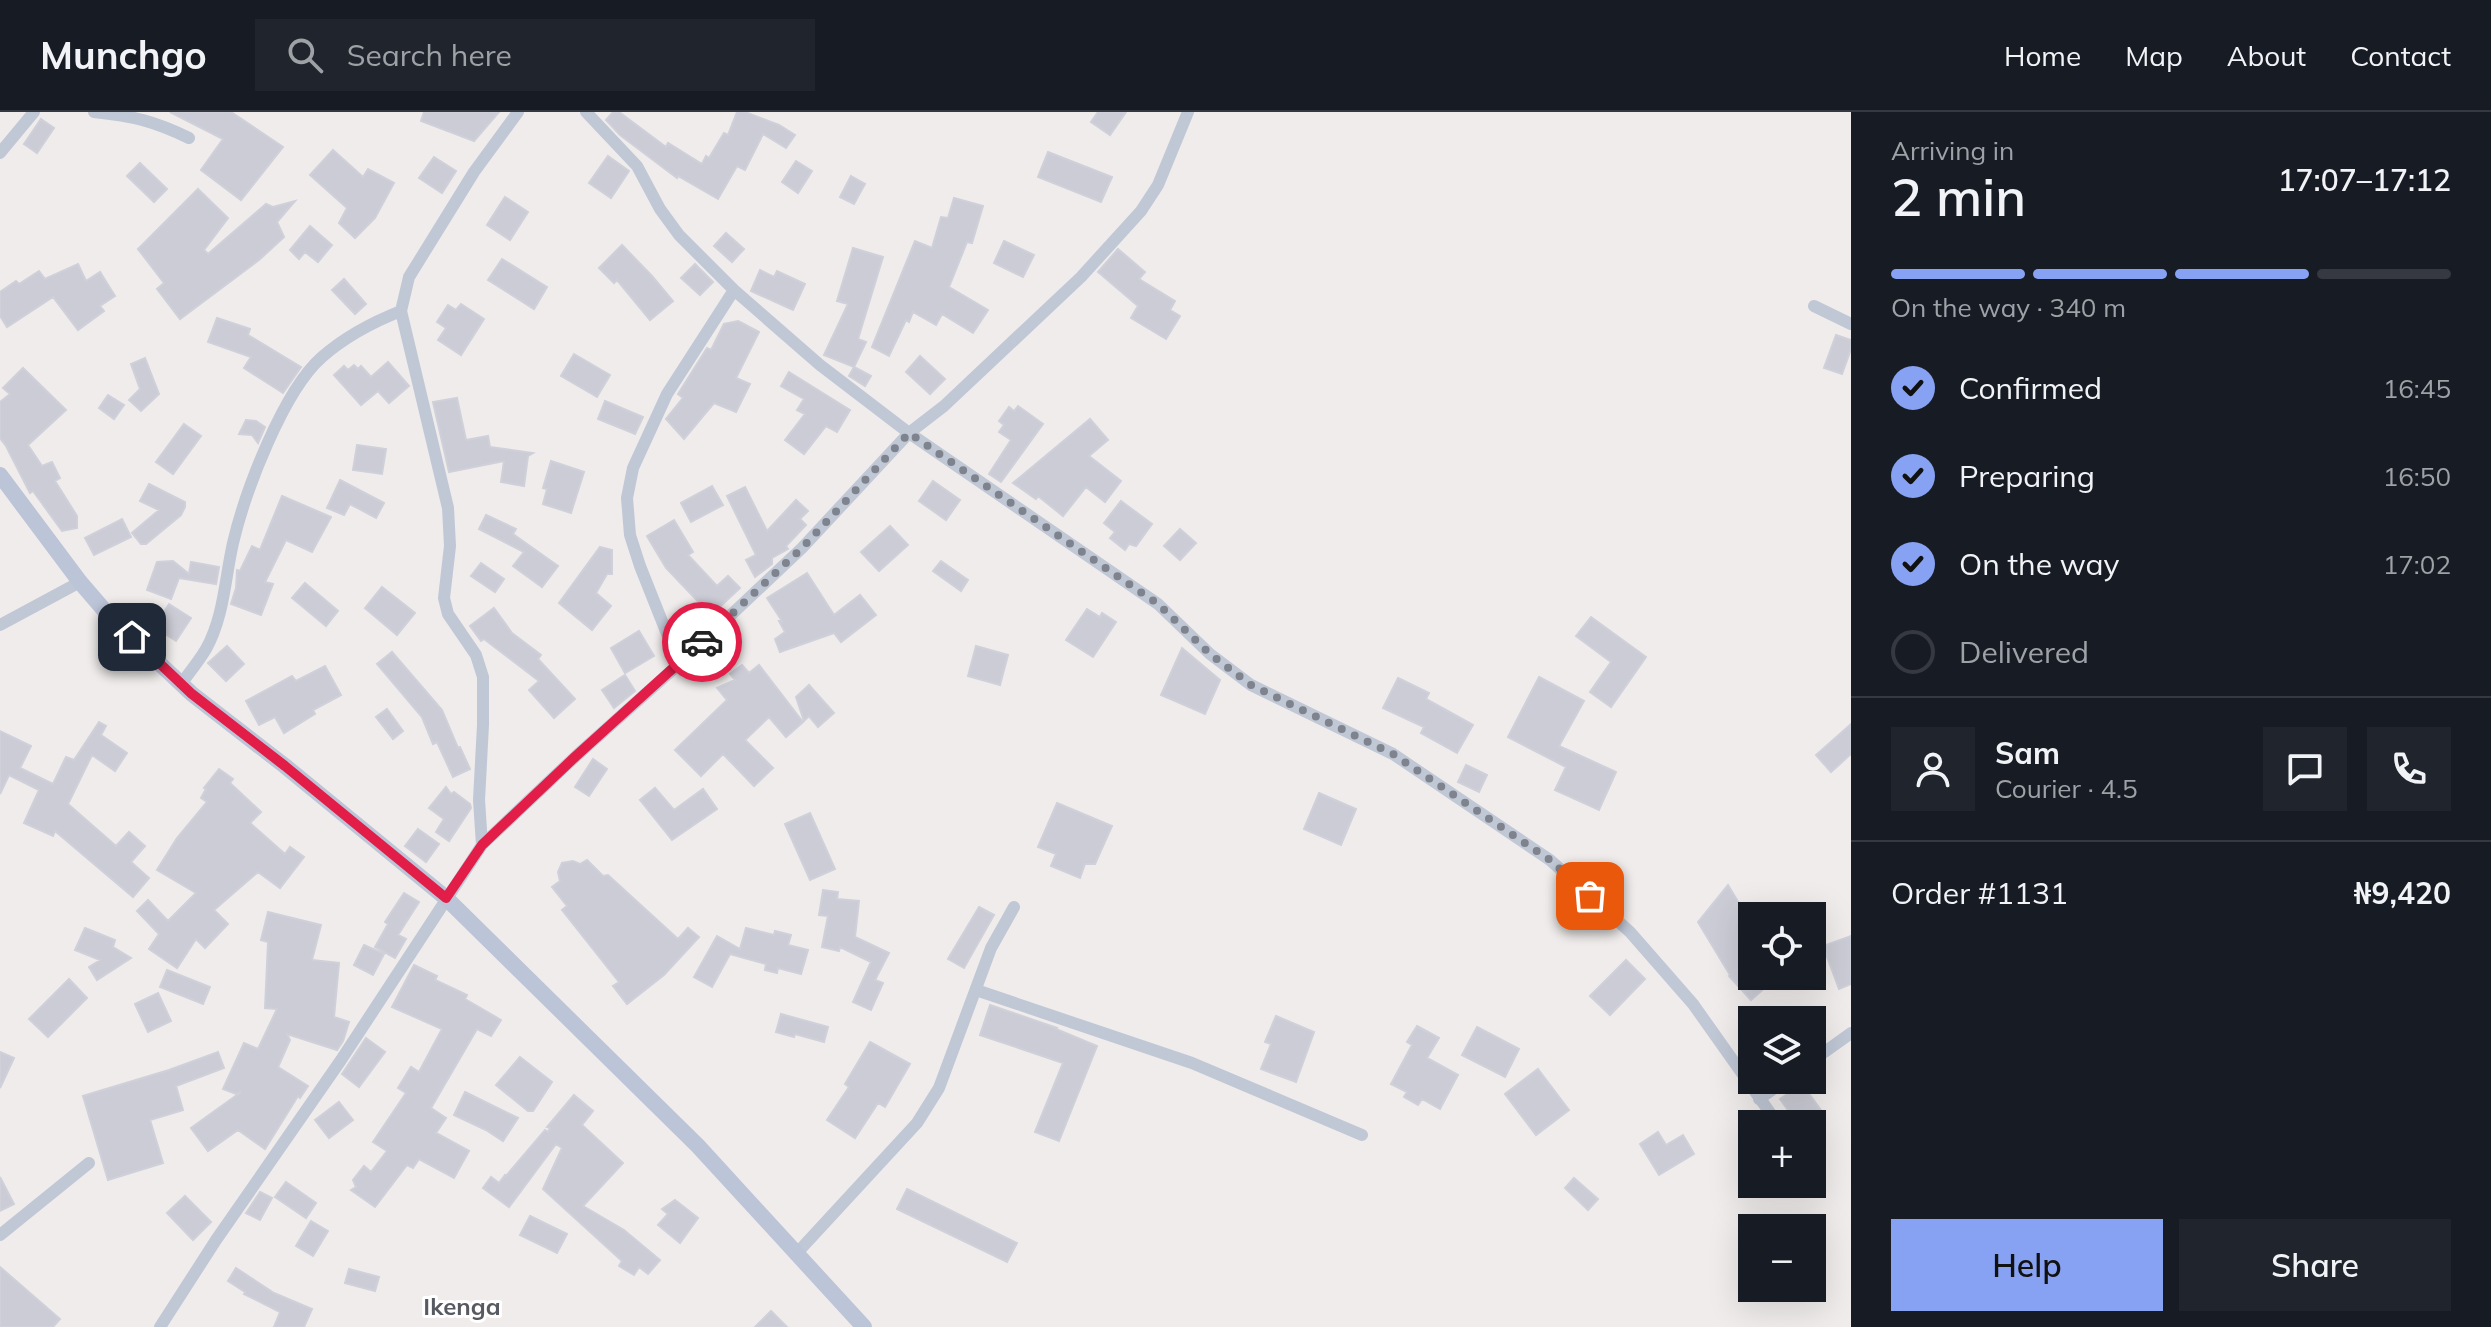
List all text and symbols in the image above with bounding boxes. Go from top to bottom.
search box [255,19,815,91]
text: Munchgo [40,31,207,79]
icon: search [283,33,327,77]
text: Search here [347,36,512,74]
text: Home [2004,38,2081,73]
text: Map [2125,38,2183,73]
text: About [2227,38,2306,73]
text: Contact [2350,38,2451,73]
text: Arriving in [1891,134,2014,167]
text: 17:07–17:12 [2278,161,2451,199]
text: 2 min [1891,164,2026,229]
text: On the way · 340 m [1891,291,2126,324]
icon: check [1891,366,1935,410]
text: Confirmed [1959,369,2102,407]
text: 16:45 [2383,372,2451,405]
icon: check [1891,454,1935,498]
text: Preparing [1959,457,2095,495]
text: 16:50 [2383,460,2451,493]
icon: check [1891,542,1935,586]
text: On the way [1959,545,2119,583]
text: 17:02 [2383,548,2451,581]
courier [662,602,742,682]
pin [98,603,166,671]
icon: home [110,615,154,659]
icon: car [680,620,724,664]
text: Delivered [1959,633,2089,671]
button: person [1891,727,1975,811]
button: chat [2263,727,2347,811]
button: phone [2367,727,2451,811]
text: Sam [1995,734,2060,772]
text: Courier · 4.5 [1995,772,2138,805]
pin [1556,862,1624,930]
icon: bag [1568,874,1612,918]
text: Order #1131 [1891,874,2068,912]
text: ₦9,420 [2354,874,2451,912]
map controls [1738,902,1826,1302]
button: locate [1738,902,1826,990]
button: layers [1738,1006,1826,1094]
button: + [1738,1110,1826,1198]
button: − [1738,1214,1826,1302]
button: Help [1891,1219,2163,1311]
button: Share [2179,1219,2451,1311]
district label: Ikenga [423,1291,501,1321]

